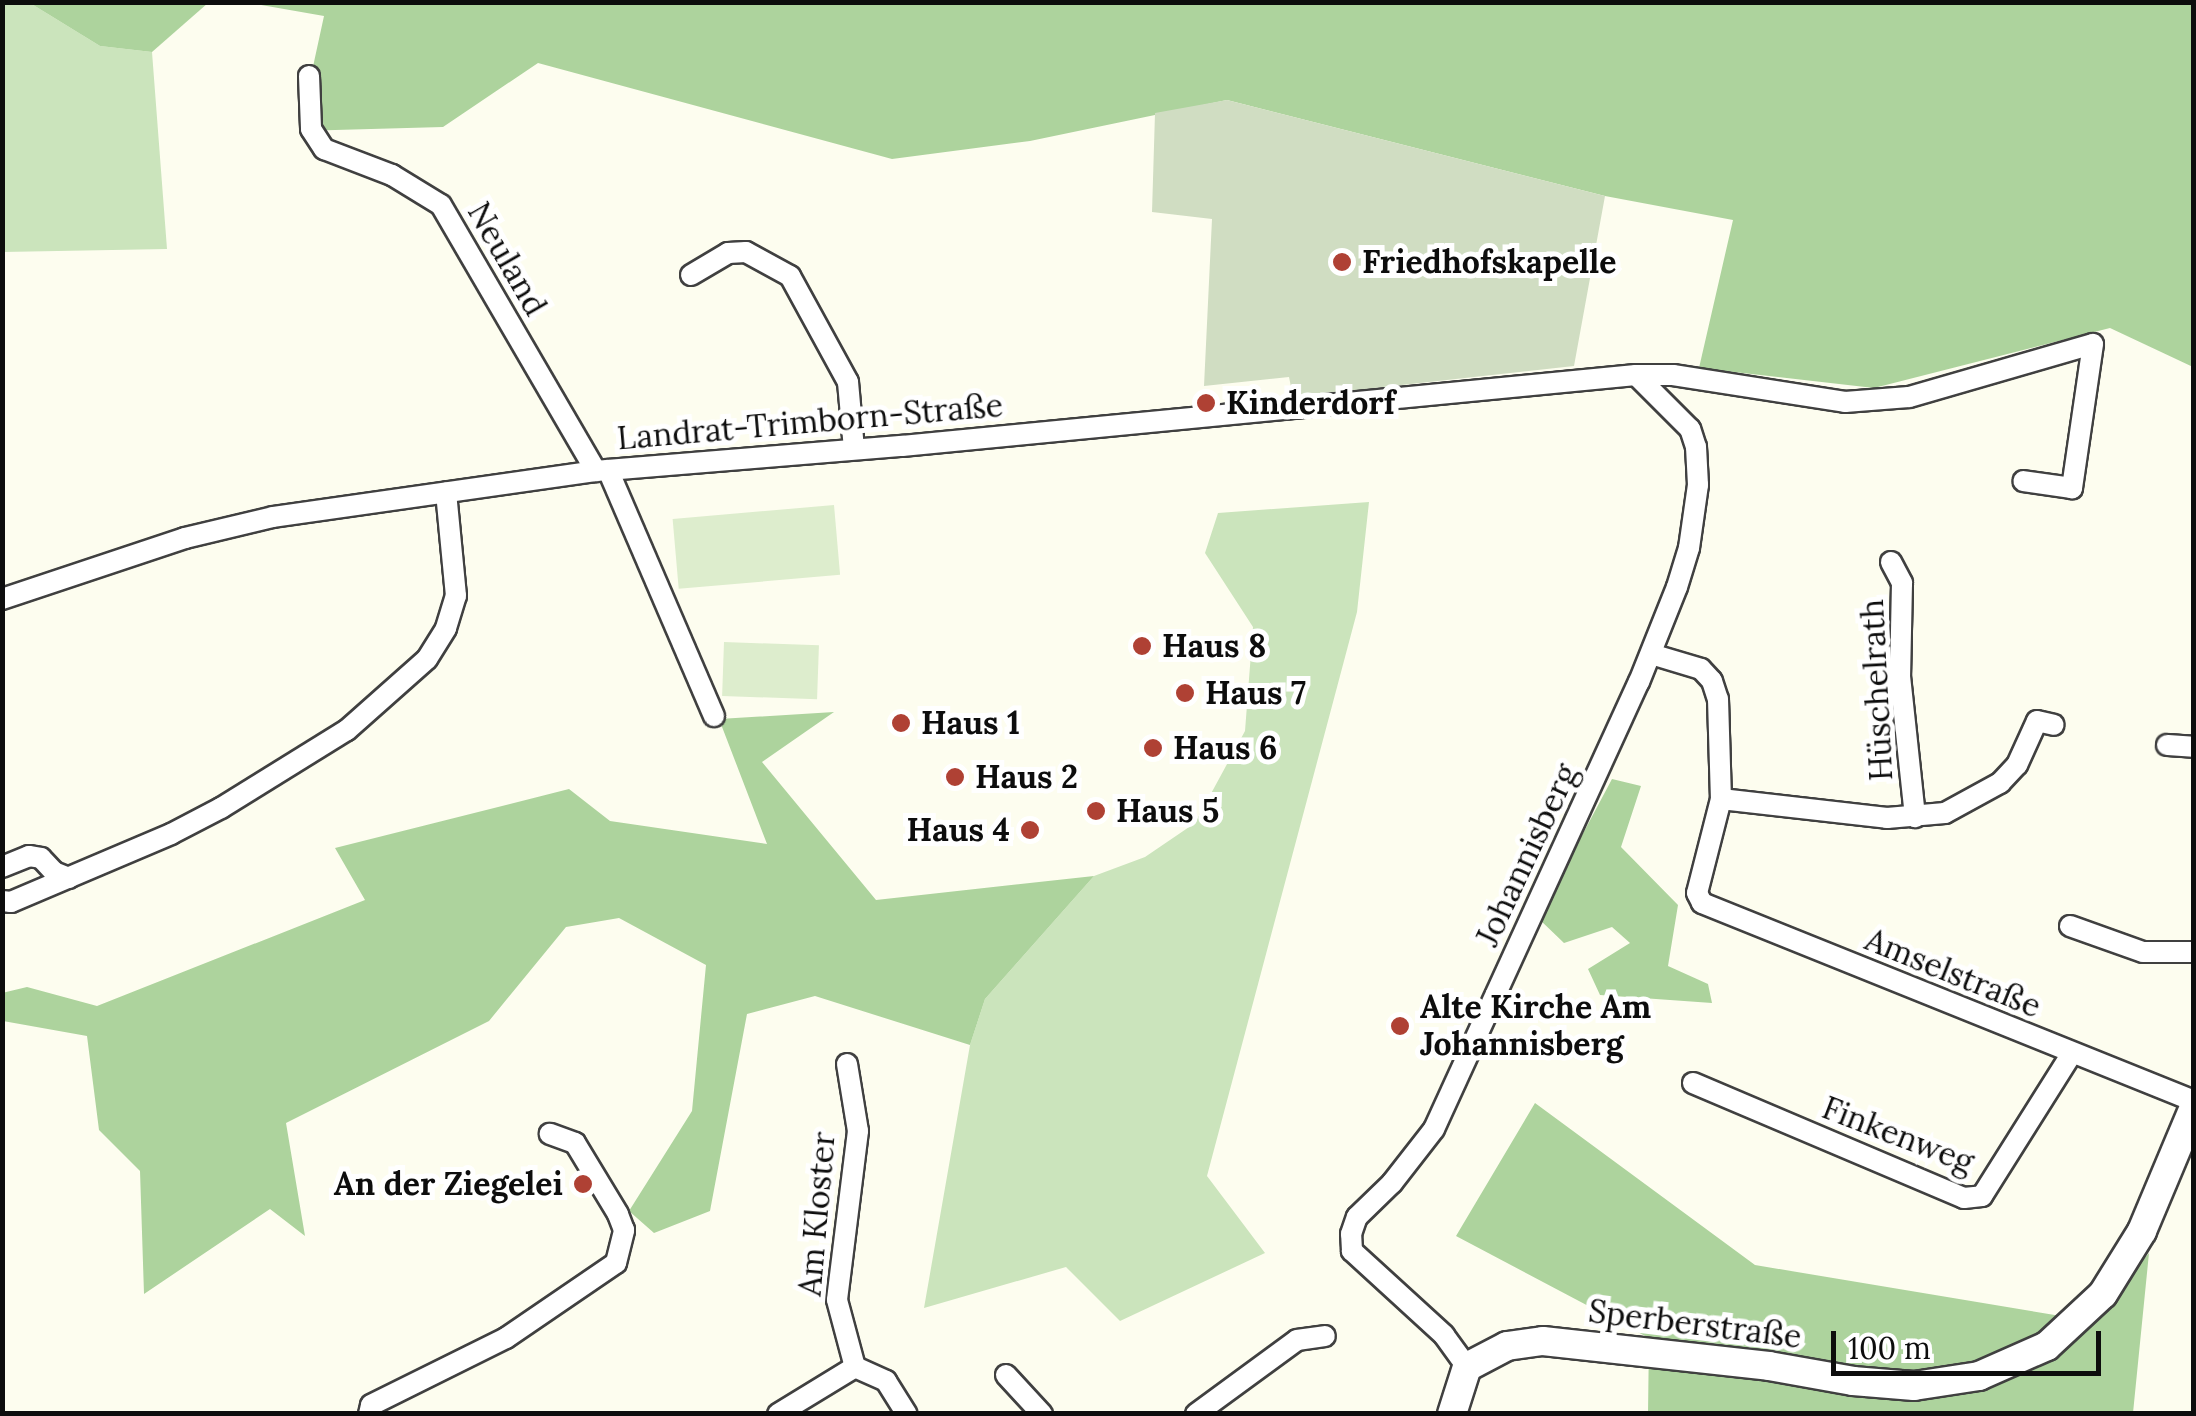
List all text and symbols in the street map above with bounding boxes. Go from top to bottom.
street label: Neuland [459,196,555,322]
place label: Friedhofskapelle [1362,243,1616,281]
marker: Friedhofskapelle [1331,251,1353,273]
place label: Kinderdorf [1226,384,1395,422]
street label: Landrat-Trimborn-Straße [615,386,1005,458]
marker: Kinderdorf [1195,392,1217,414]
street label: Hüschelrath [1853,598,1901,782]
place label: Haus 8 [1162,627,1266,665]
marker: Haus 8 [1131,635,1153,657]
place label: Haus 7 [1205,674,1306,712]
marker: Haus 7 [1174,682,1196,704]
place label: Haus 1 [921,704,1020,742]
marker: Haus 1 [890,712,912,734]
place label: Haus 6 [1173,729,1277,767]
marker: Haus 6 [1142,737,1164,759]
place label: Haus 2 [975,758,1078,796]
street label: Johannisberg [1468,758,1586,952]
marker: Haus 2 [944,766,966,788]
place label: Haus 5 [1116,792,1219,830]
marker: Haus 5 [1085,800,1107,822]
place label: Haus 4 [907,811,1010,849]
marker: Haus 4 [1019,819,1041,841]
street label: Amselstraße [1860,920,2046,1026]
place label: Alte Kirche Am Johannisberg [1420,989,1651,1064]
marker: Alte Kirche Am Johannisberg [1389,1015,1411,1037]
street label: Finkenweg [1817,1089,1979,1181]
street label: Am Kloster [791,1130,843,1298]
place label: An der Ziegelei [334,1165,563,1203]
marker: An der Ziegelei [572,1173,594,1195]
street label: Sperberstraße [1586,1292,1804,1356]
scale bar [1836,1311,2106,1373]
text: 100 m [1848,1329,1931,1367]

